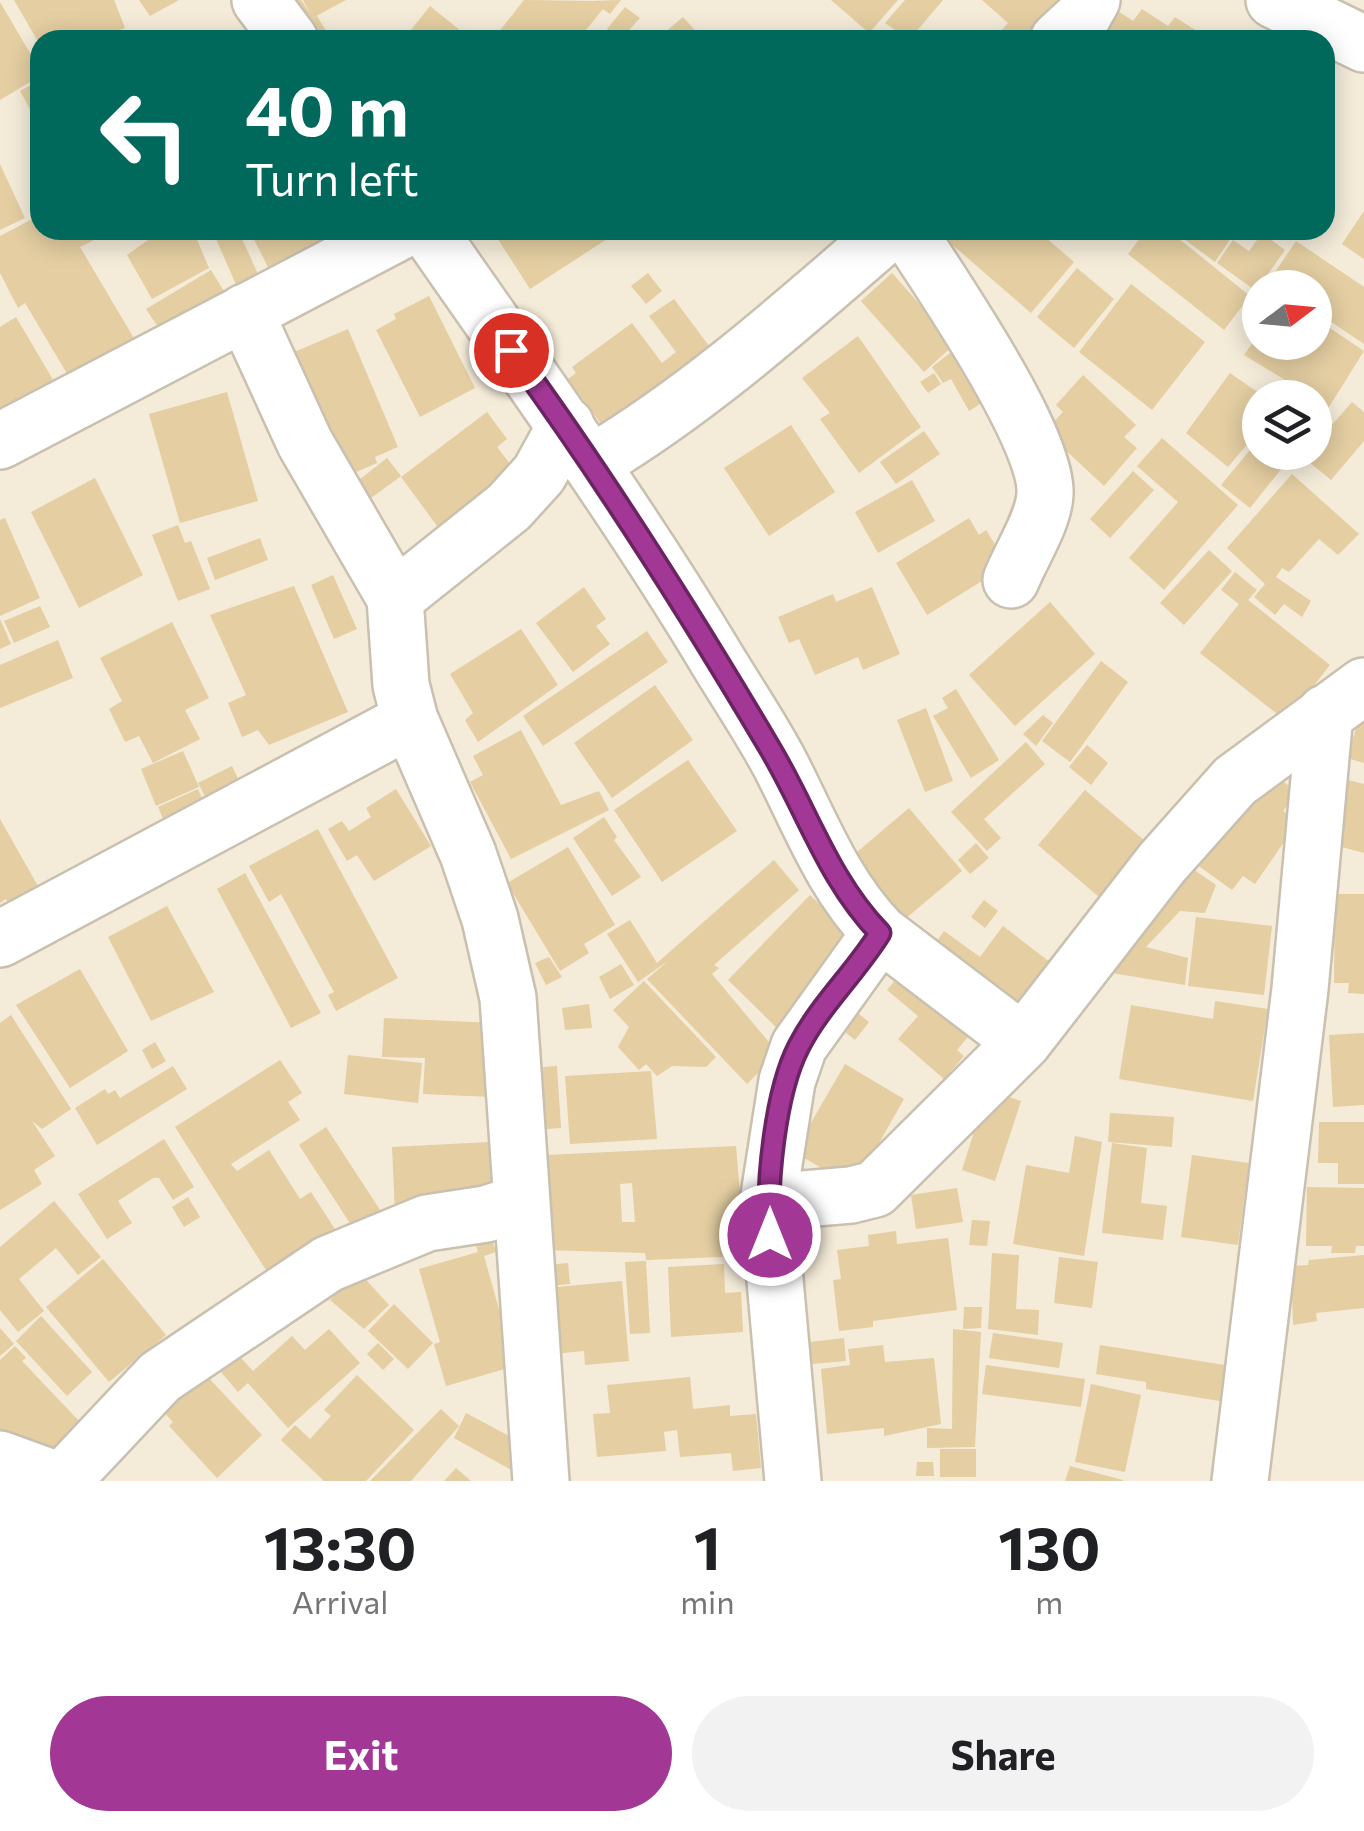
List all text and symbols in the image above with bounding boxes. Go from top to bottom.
text: 40 m [245,65,409,150]
icon: left [80,70,210,200]
text: Turn left [245,150,419,205]
north arrow [1242,270,1332,360]
map controls [1242,270,1332,470]
pin [469,308,554,393]
icon: arrive [484,323,539,378]
button: layers [1242,380,1332,470]
position arrow [718,1183,822,1287]
text: 13:30 [264,1509,416,1582]
text: 1 [694,1509,721,1582]
text: 130 [998,1509,1100,1582]
text: Arrival [292,1581,388,1621]
text: min [680,1581,735,1621]
text: m [1035,1581,1063,1621]
button: Exit [50,1696,672,1811]
button: Share [692,1696,1314,1811]

